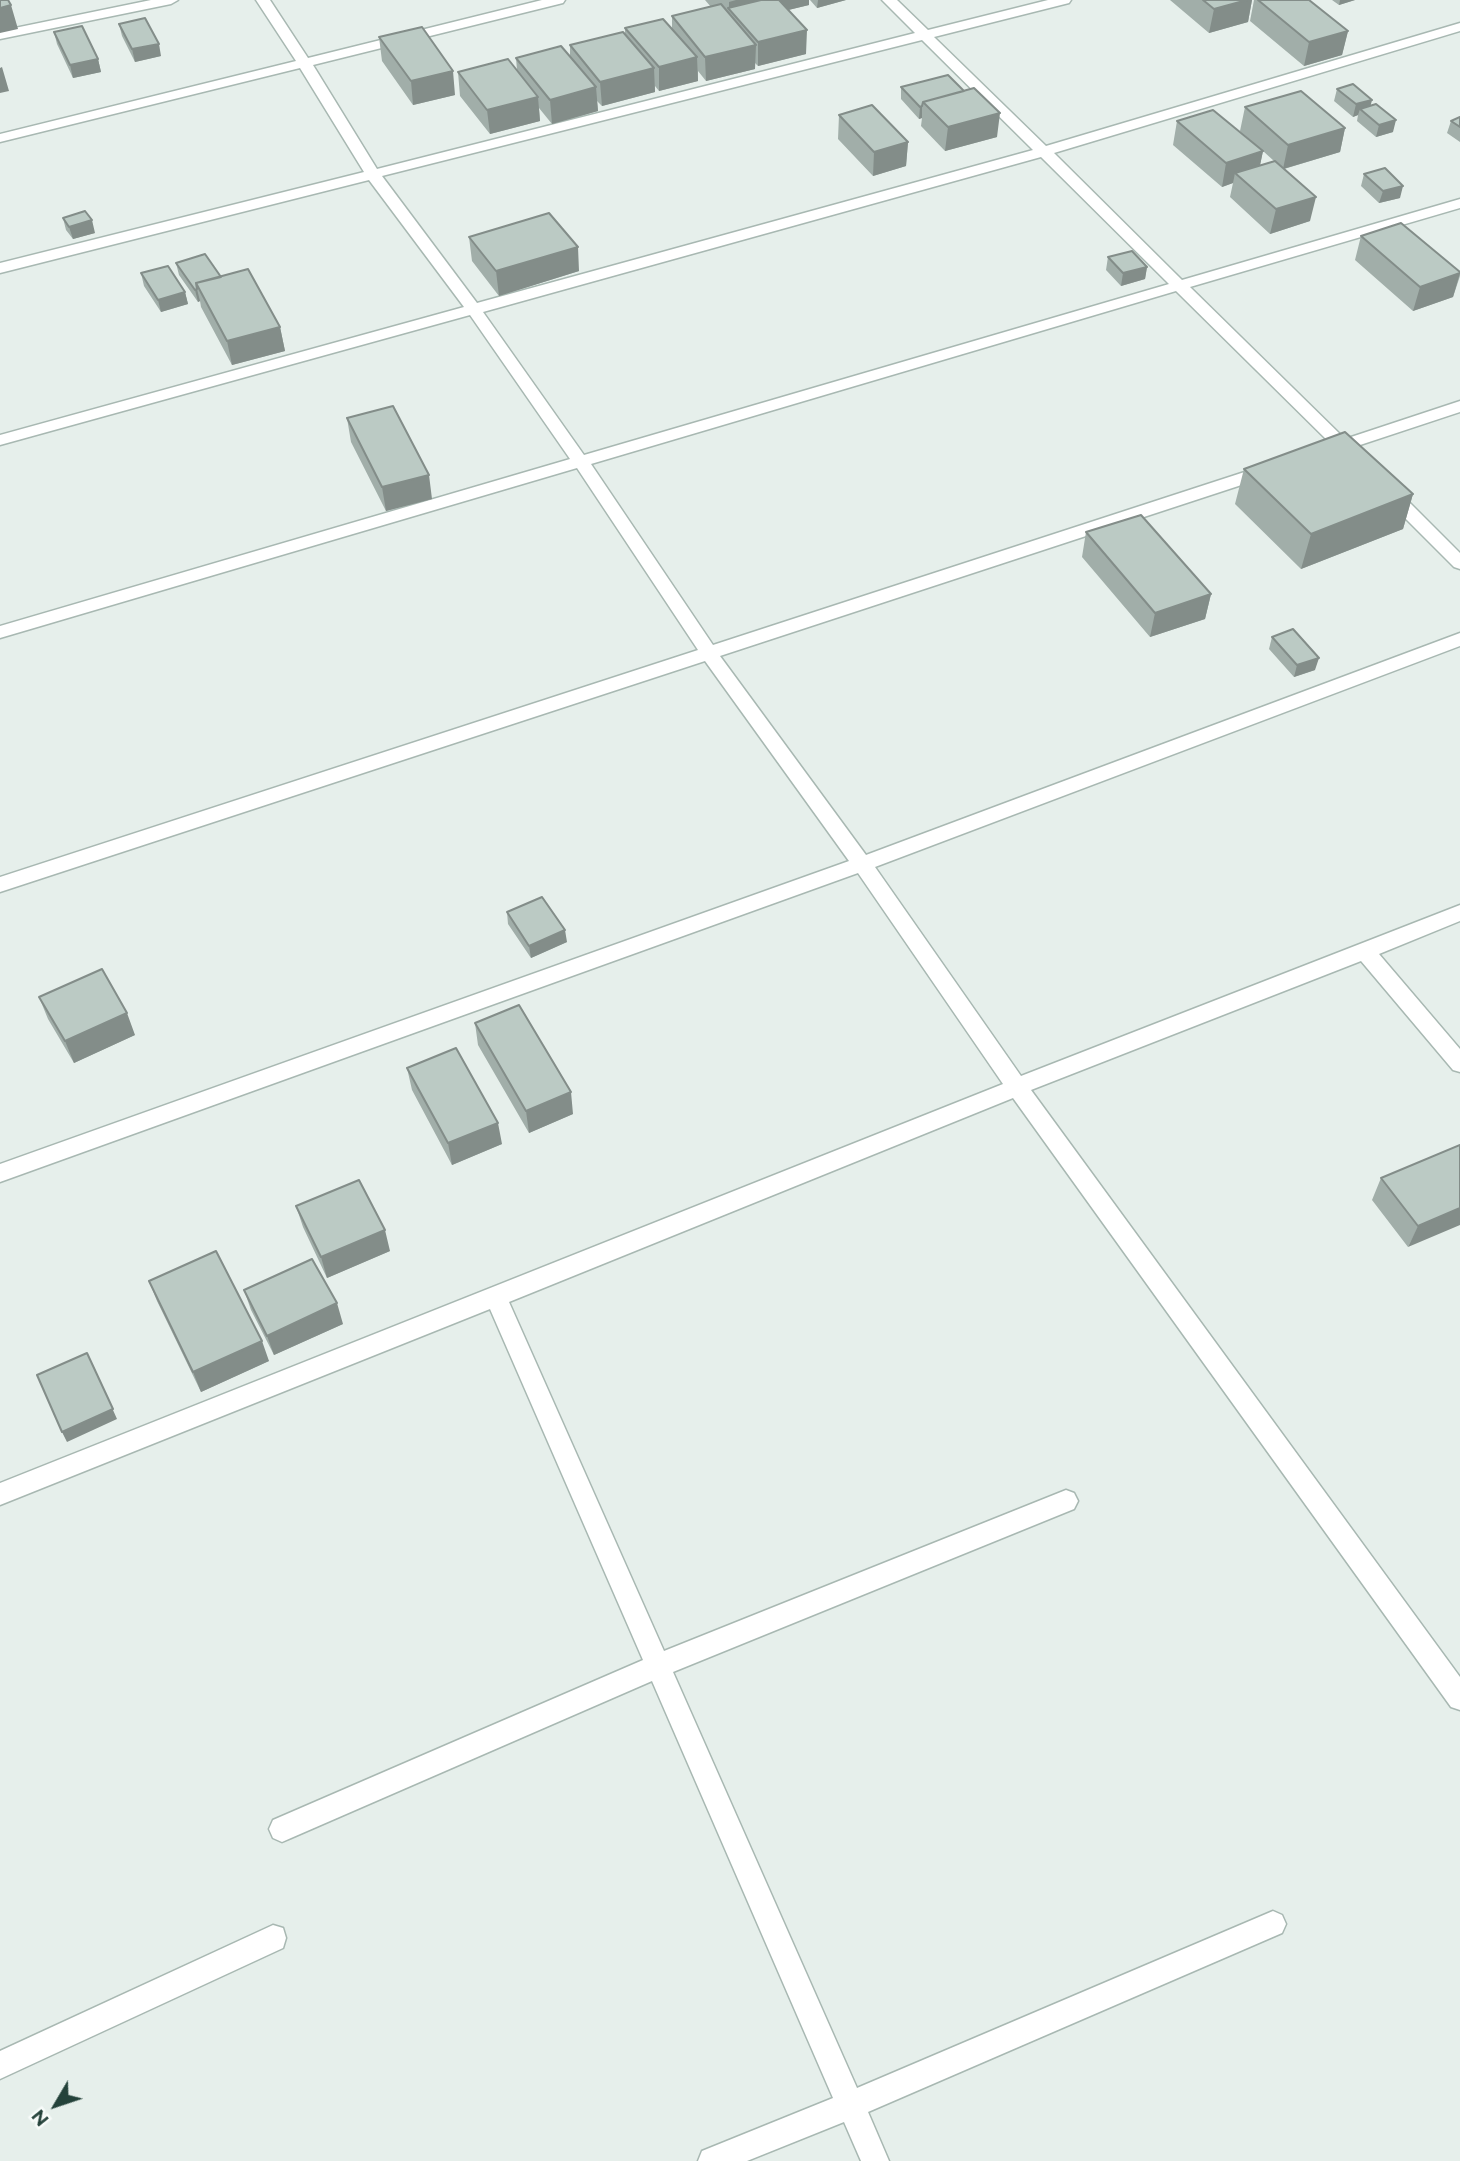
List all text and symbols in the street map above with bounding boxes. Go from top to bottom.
north arrow [21,2070,91,2140]
text: N [27,2106,53,2131]

